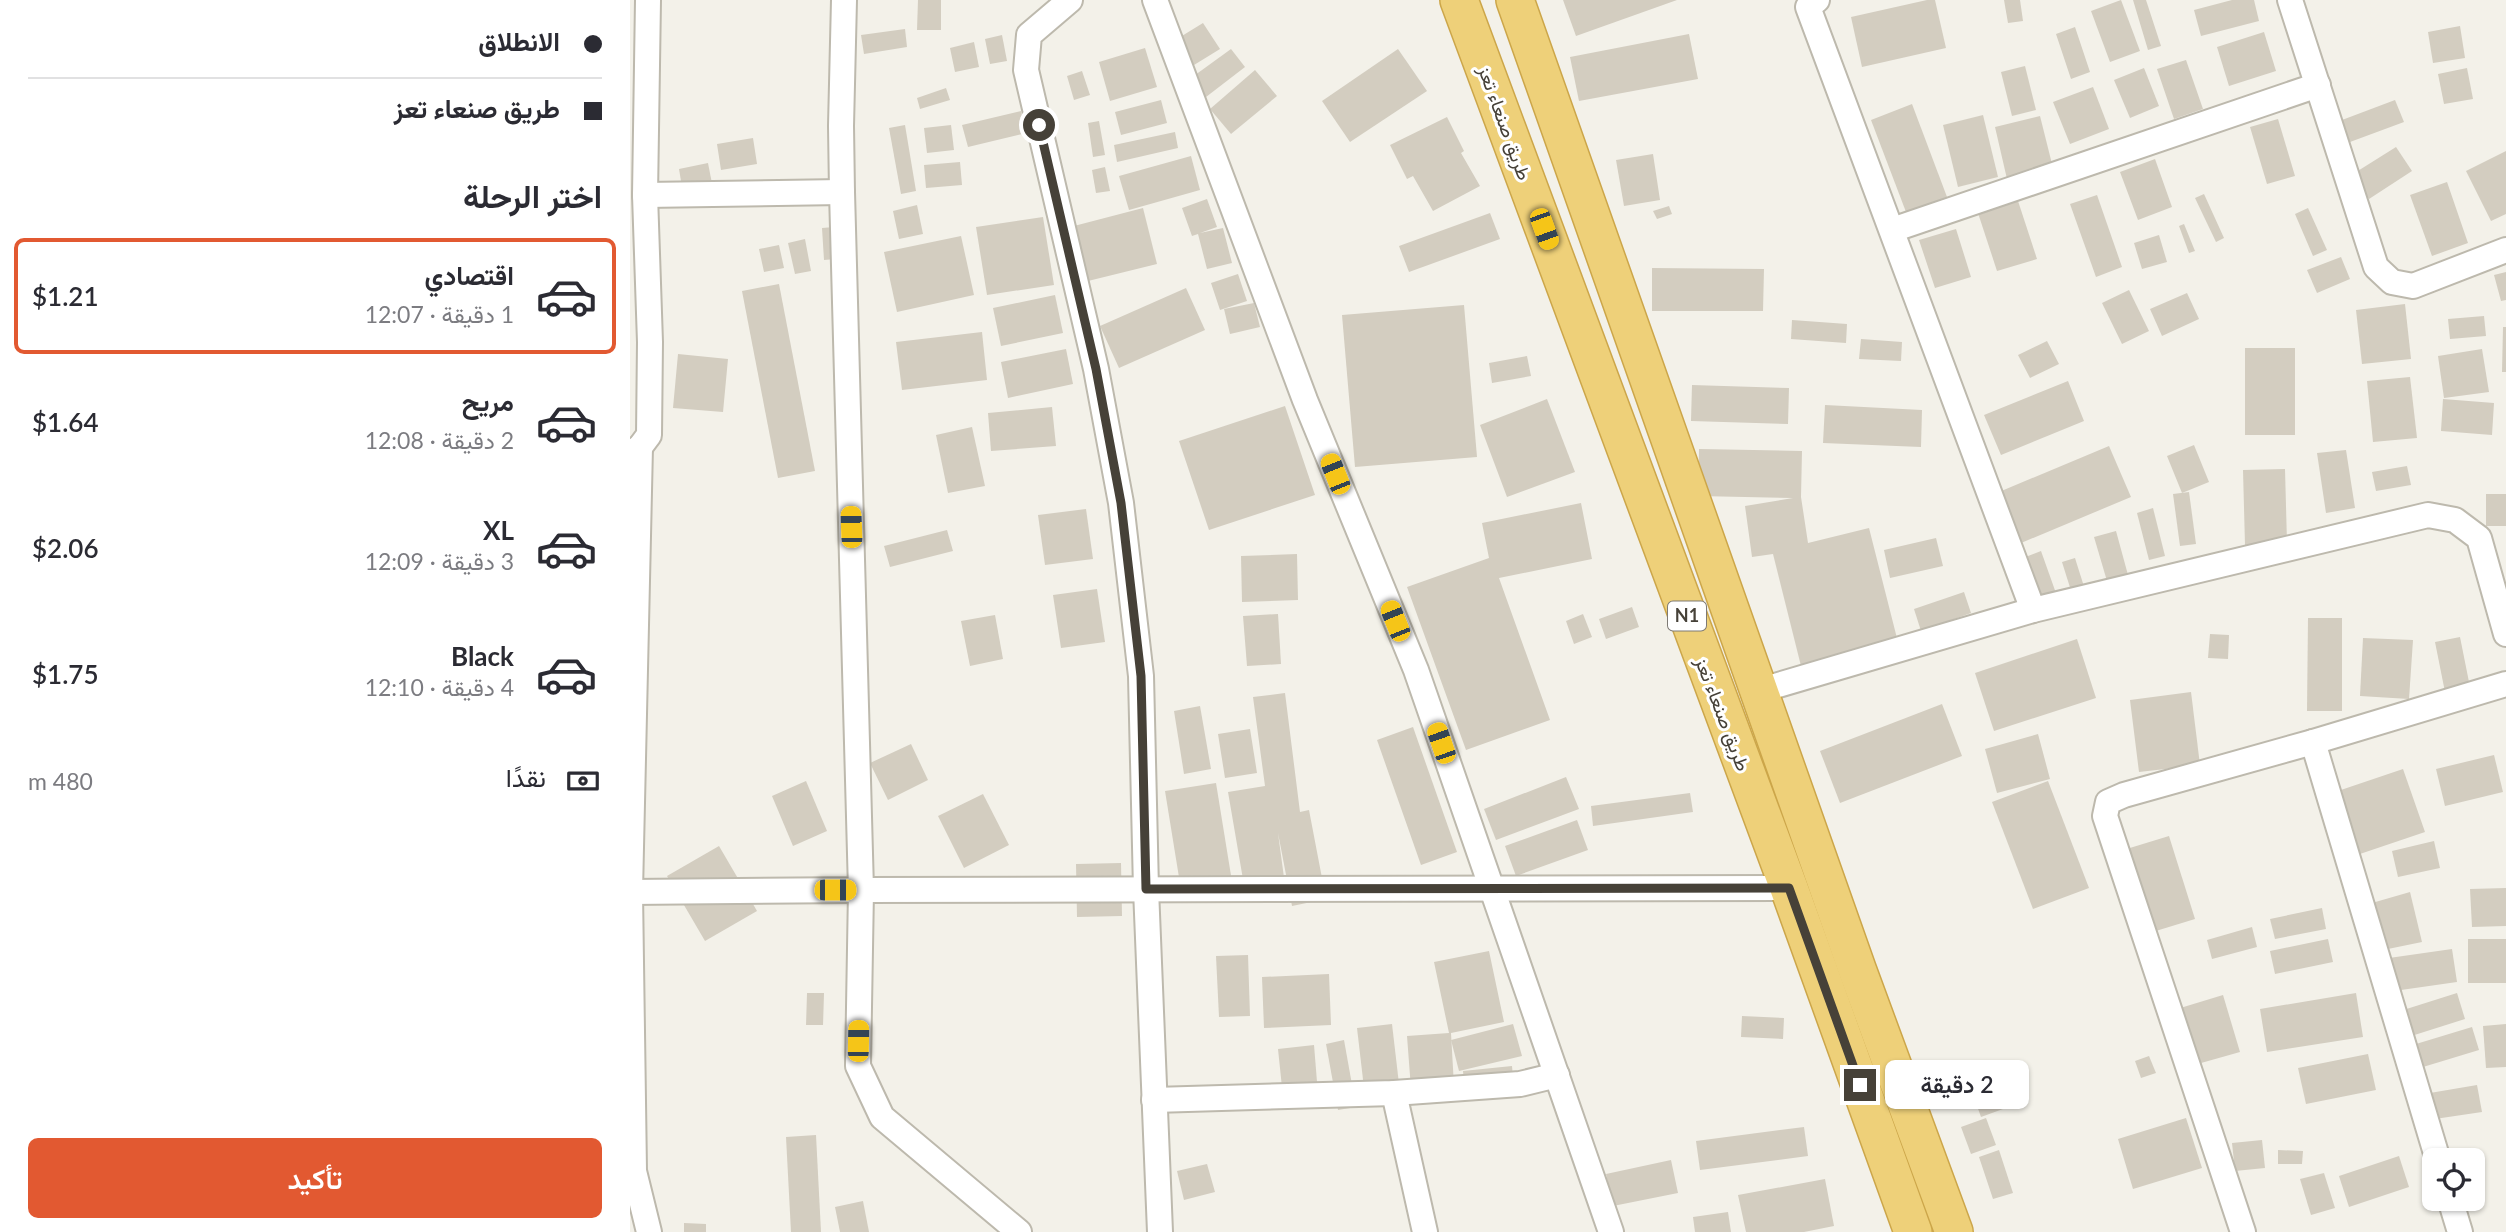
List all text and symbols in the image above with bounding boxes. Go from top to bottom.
text: الانطلاق [478,25,560,57]
street label: طريق صنعاء تعز [1473,62,1537,183]
text: طريق صنعاء تعز [394,92,560,124]
route start [1023,109,1055,141]
text: اختر الرحلة [463,176,602,215]
car [1527,206,1562,252]
text: اقتصادي [425,259,514,291]
icon: car [535,265,598,328]
text: $1.21 [32,280,98,312]
text: 1 دقيقة · 12:07 [365,300,514,328]
text: مريح [462,385,514,417]
icon: car [535,391,598,454]
text: $1.64 [32,406,98,438]
text: 2 دقيقة · 12:08 [365,426,514,454]
car [1318,451,1353,497]
car [840,506,863,548]
text: XL [483,514,514,546]
icon: car [535,517,598,580]
text: $2.06 [32,532,98,564]
text: 3 دقيقة · 12:09 [365,547,514,575]
car [1378,598,1413,644]
road number: N1 [1668,602,1706,630]
text: Black [451,640,514,672]
icon: car [535,643,598,706]
street label: طريق صنعاء تعز [1690,653,1756,774]
text: $1.75 [32,658,98,690]
text: 4 دقيقة · 12:10 [365,673,514,701]
car [1425,720,1458,766]
text: نقدًا [506,761,546,793]
icon: cash [564,762,602,800]
text: 480 m [28,767,93,795]
car [815,880,857,901]
car [848,1020,869,1062]
callout: 2 دقيقة [1884,1060,2028,1110]
route end [1844,1069,1876,1101]
text: 2 دقيقة [1920,1070,1994,1098]
button: تأكيد [28,1138,602,1218]
map controls [2422,1148,2485,1211]
button: locate [2422,1148,2485,1211]

